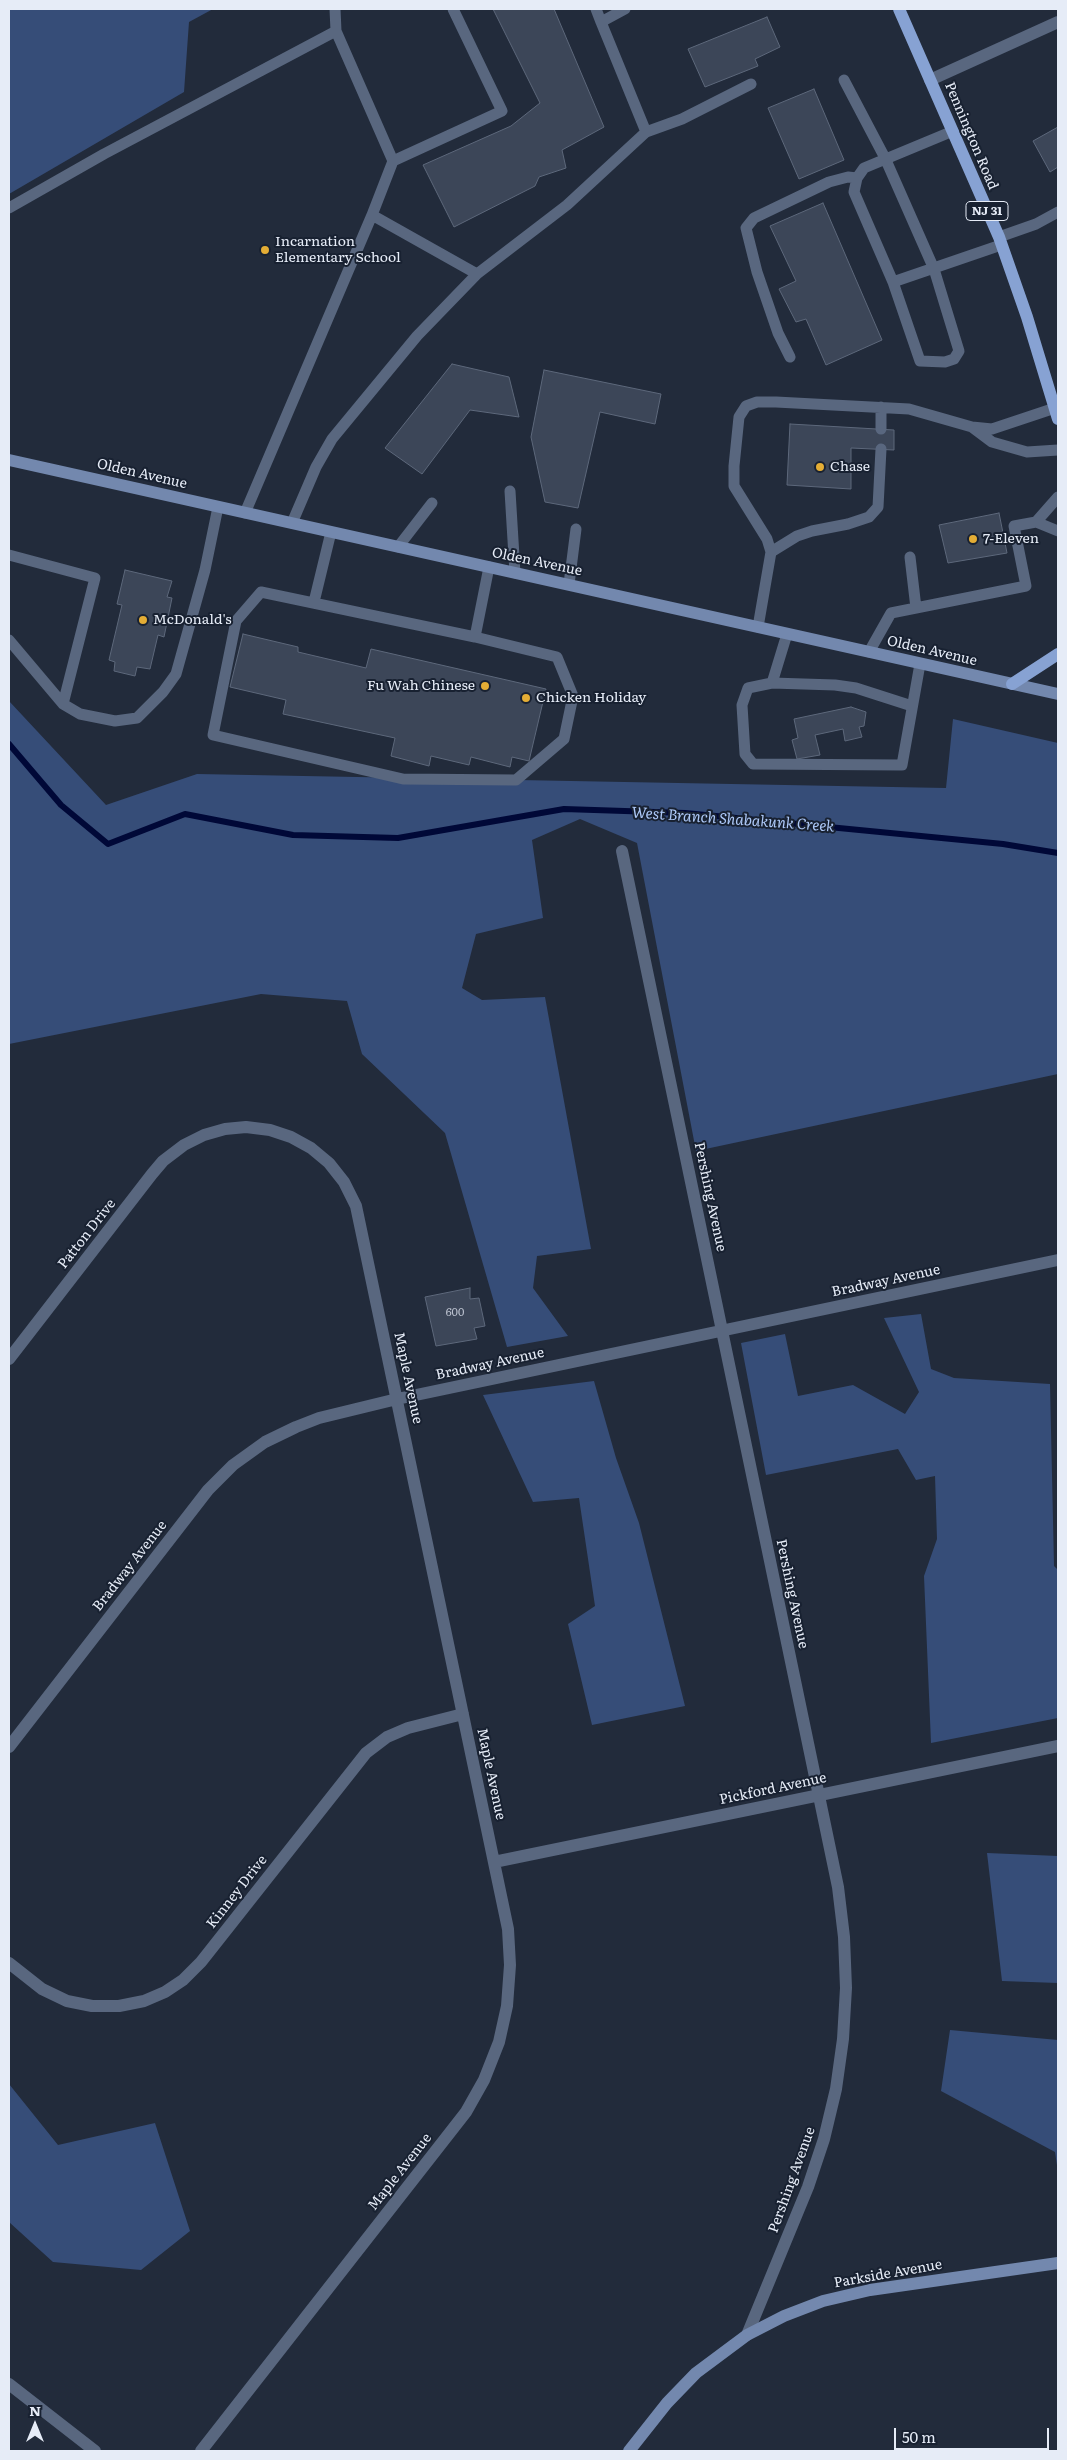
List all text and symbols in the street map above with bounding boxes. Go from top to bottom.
street label: Pennington Road [941,80,1001,192]
road number: NJ 31 [966,202,1008,220]
place label: Incarnation Elementary School [275,234,401,266]
marker: Incarnation Elementary School [259,244,271,256]
street label: Olden Avenue [95,455,189,493]
place label: Chase [830,459,870,475]
marker: Chase [814,461,826,473]
place label: 7-Eleven [983,531,1039,547]
marker: 7-Eleven [967,533,979,545]
street label: Olden Avenue [490,544,584,580]
place label: McDonald's [153,612,232,628]
marker: McDonald's [137,614,149,626]
street label: Olden Avenue [885,632,979,670]
place label: Fu Wah Chinese [367,678,475,694]
marker: Fu Wah Chinese [479,680,491,692]
place label: Chicken Holiday [536,690,646,706]
marker: Chicken Holiday [520,692,532,704]
water label: West Branch Shabakunk Creek [631,804,835,836]
street label: Pershing Avenue [690,1141,730,1253]
street label: Patton Drive [55,1196,119,1272]
street label: Bradway Avenue [830,1261,942,1301]
house number: 600 [446,1306,464,1320]
street label: Maple Avenue [390,1331,426,1425]
street label: Bradway Avenue [434,1344,546,1384]
street label: Bradway Avenue [89,1517,171,1615]
street label: Pershing Avenue [772,1538,812,1650]
street label: Maple Avenue [473,1727,509,1821]
street label: Pickford Avenue [718,1769,828,1809]
street label: Kinney Drive [203,1852,271,1932]
street label: Pershing Avenue [765,2125,819,2235]
street label: Maple Avenue [365,2130,435,2214]
street label: Parkside Avenue [833,2256,943,2292]
north arrow [10,2400,60,2450]
text: N [29,2400,41,2420]
scale bar [897,2418,1052,2450]
text: 50 m [902,2425,936,2448]

